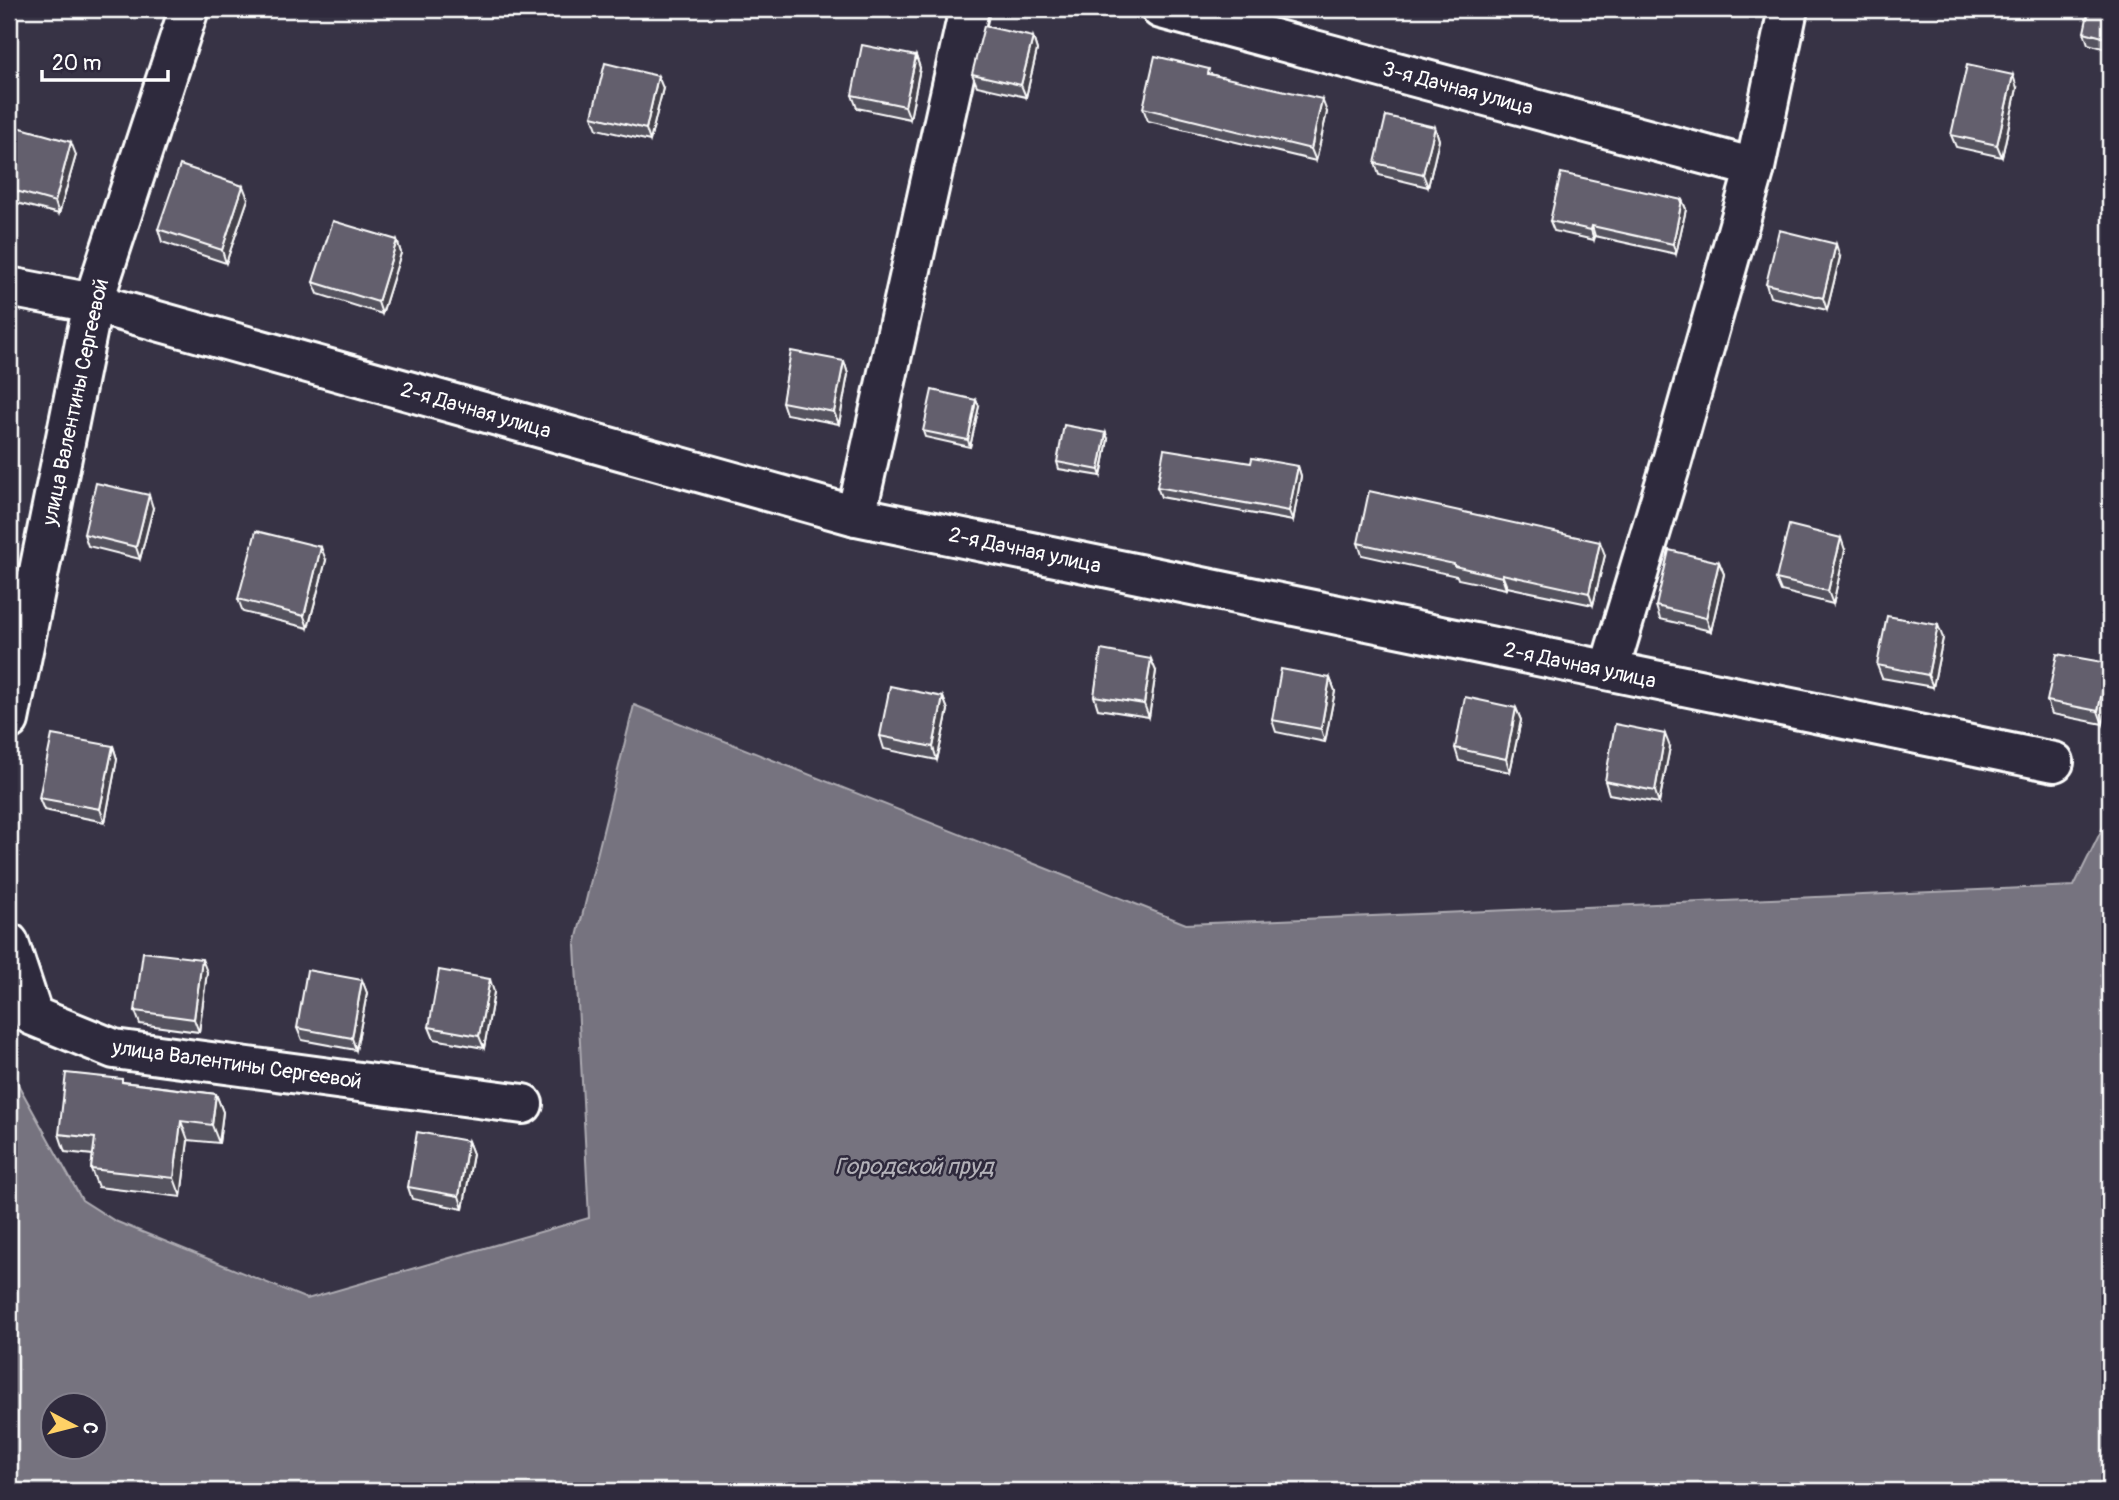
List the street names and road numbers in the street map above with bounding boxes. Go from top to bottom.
street label: 3-я Дачная улица [1380,55,1536,122]
street label: улица Валентины Сергеевой [36,276,115,529]
street label: 2-я Дачная улица [398,376,554,445]
street label: 2-я Дачная улица [946,521,1104,580]
street label: 2-я Дачная улица [1501,636,1659,695]
street label: улица Валентины Сергеевой [110,1033,363,1095]

